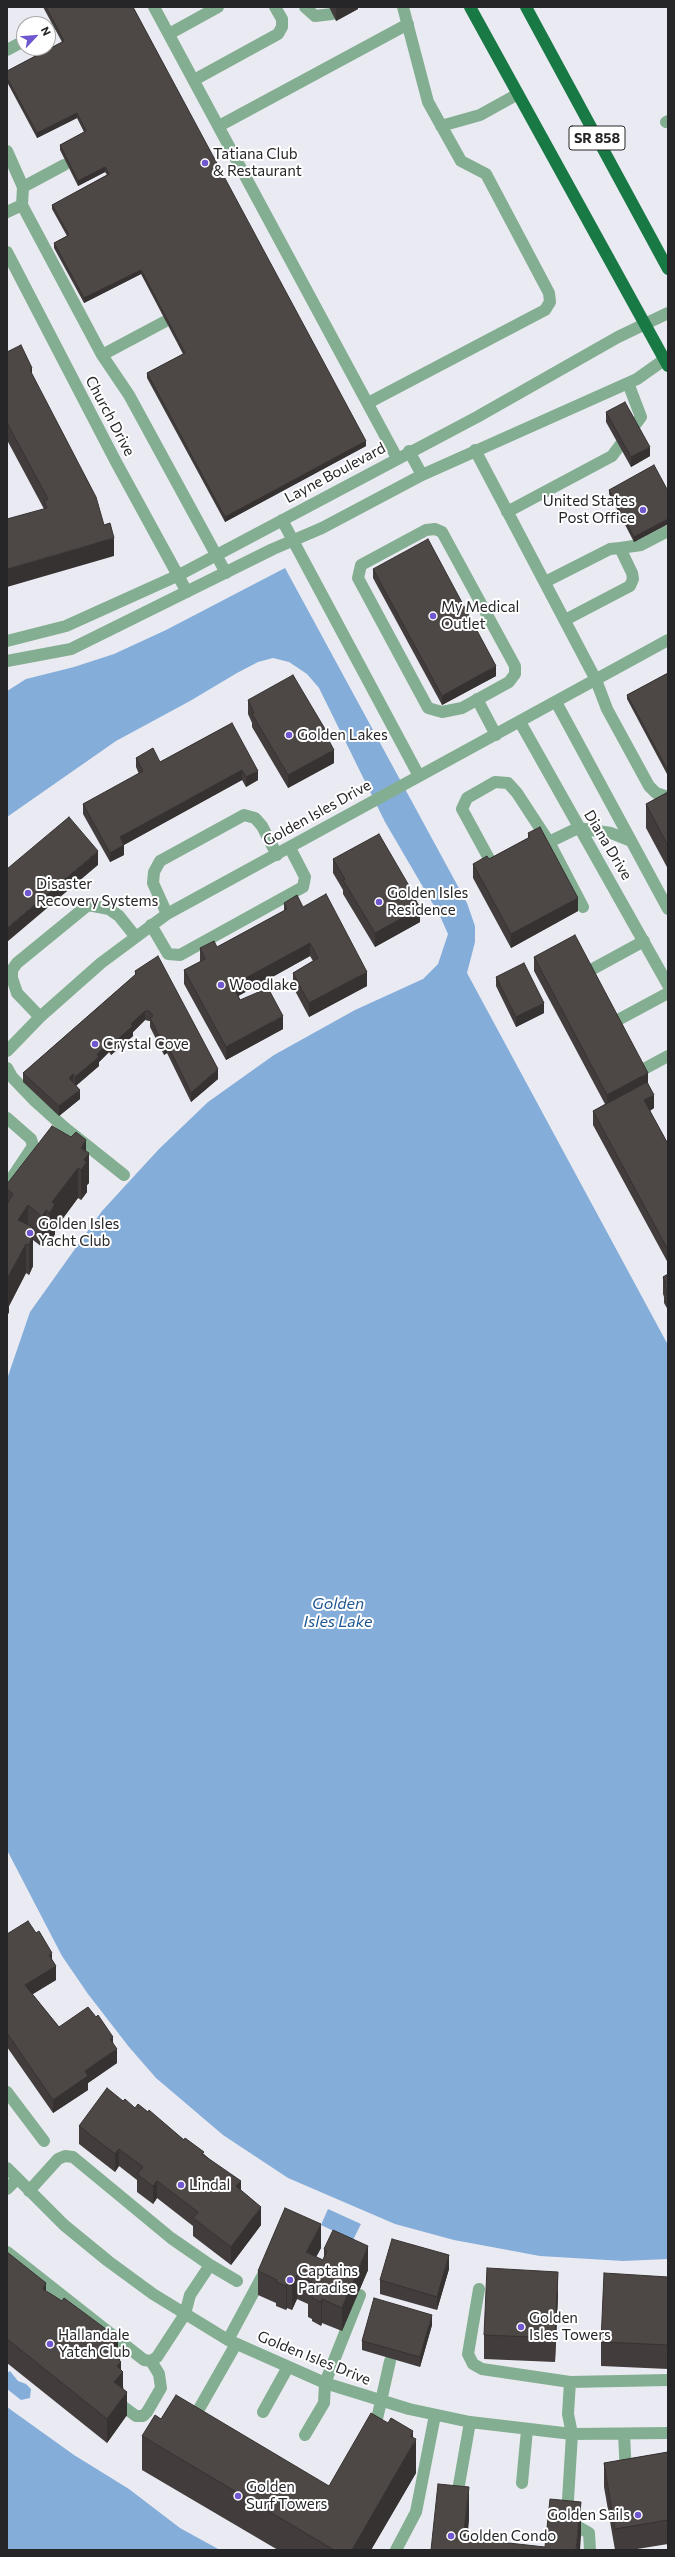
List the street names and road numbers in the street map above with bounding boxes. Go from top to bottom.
road number: SR 858 [569,126,625,150]
street label: Church Drive [81,373,139,459]
street label: Layne Boulevard [281,439,389,507]
street label: Golden Isles Drive [260,776,374,850]
street label: Diana Drive [580,807,636,883]
street label: Golden Isles Drive [255,2327,373,2389]

